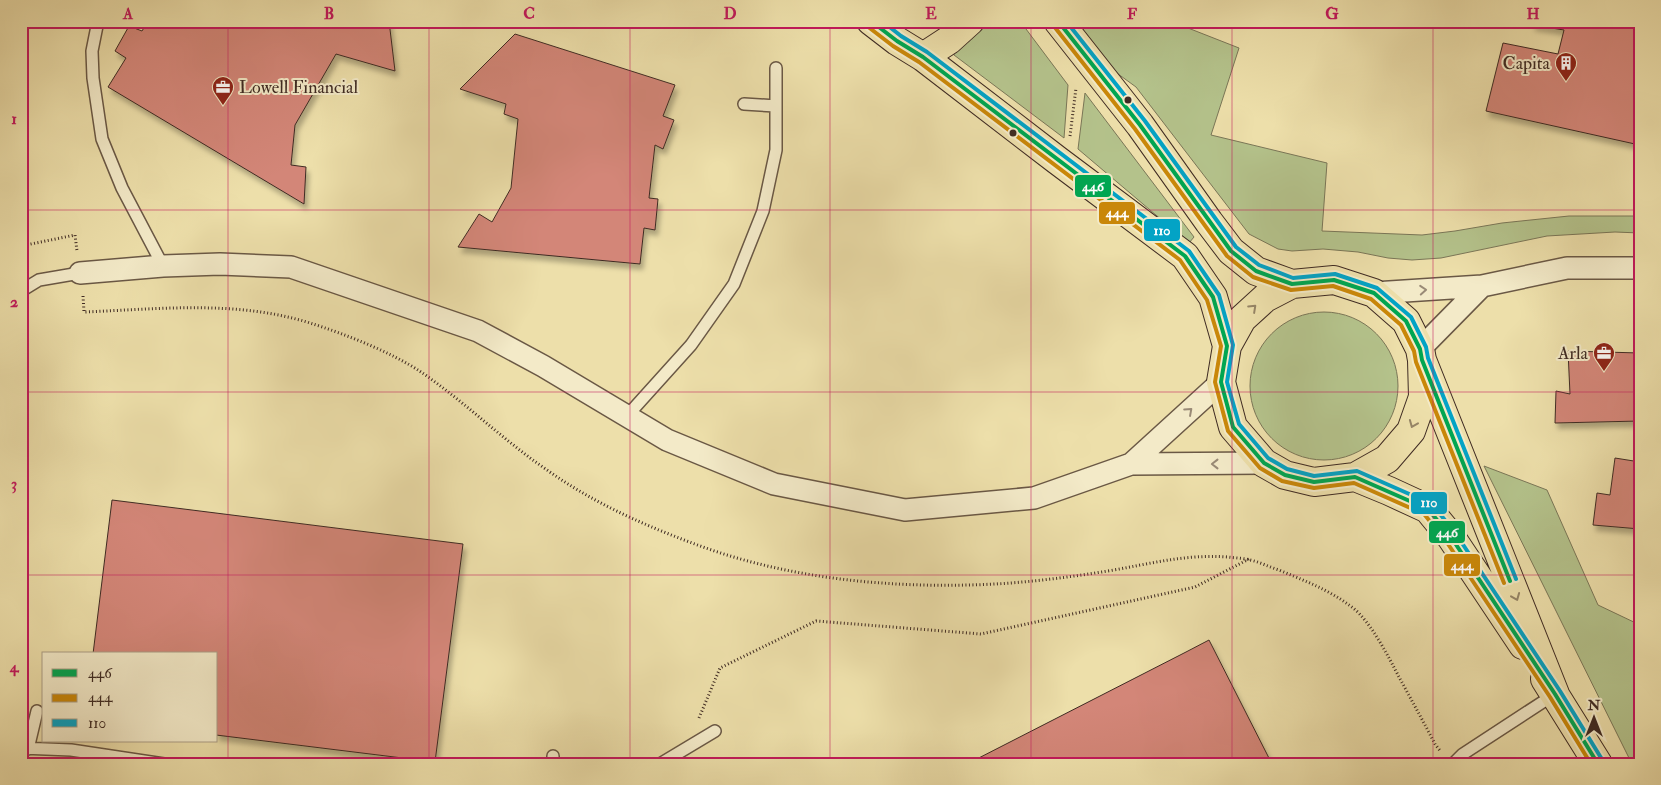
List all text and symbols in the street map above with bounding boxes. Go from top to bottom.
text: A [122,4,134,24]
text: B [324,4,334,24]
text: C [523,4,535,24]
text: D [723,4,737,24]
text: E [925,4,937,24]
text: F [1127,4,1137,24]
text: G [1325,4,1339,24]
text: H [1526,4,1540,24]
building icon: Capita [1554,51,1578,82]
place label: Capita [1503,52,1551,75]
office icon: Lowell Financial [211,75,235,106]
place label: Lowell Financial [239,76,359,99]
unlabelled marker [1123,95,1133,105]
text: 1 [11,109,17,129]
unlabelled marker [1008,128,1018,138]
line badge: 446 [1074,174,1112,198]
text: 446 [1081,178,1105,195]
line badge: 444 [1098,201,1136,225]
text: 444 [1105,204,1130,221]
line badge: 110 [1143,218,1181,242]
text: 110 [1153,222,1171,239]
one-way arrow [1419,284,1427,295]
text: 2 [10,292,18,312]
one-way arrow [1248,305,1257,314]
office icon: Arla [1592,341,1616,372]
place label: Arla [1557,342,1589,365]
one-way arrow [1184,408,1193,417]
one-way arrow [1409,419,1419,428]
one-way arrow [1211,458,1219,469]
text: 3 [11,474,17,494]
line badge: 110 [1410,491,1448,515]
text: 110 [1420,494,1438,511]
line badge: 446 [1428,520,1466,544]
text: 446 [1435,524,1459,541]
line badge: 444 [1443,553,1481,577]
text: 444 [1450,557,1475,574]
one-way arrow [1510,592,1521,601]
legend [42,652,218,742]
text: 4 [9,657,20,677]
text: 446 [88,664,113,683]
text: 444 [88,688,113,707]
north arrow [1568,692,1618,742]
text: N [1587,697,1601,714]
text: 110 [88,714,106,733]

